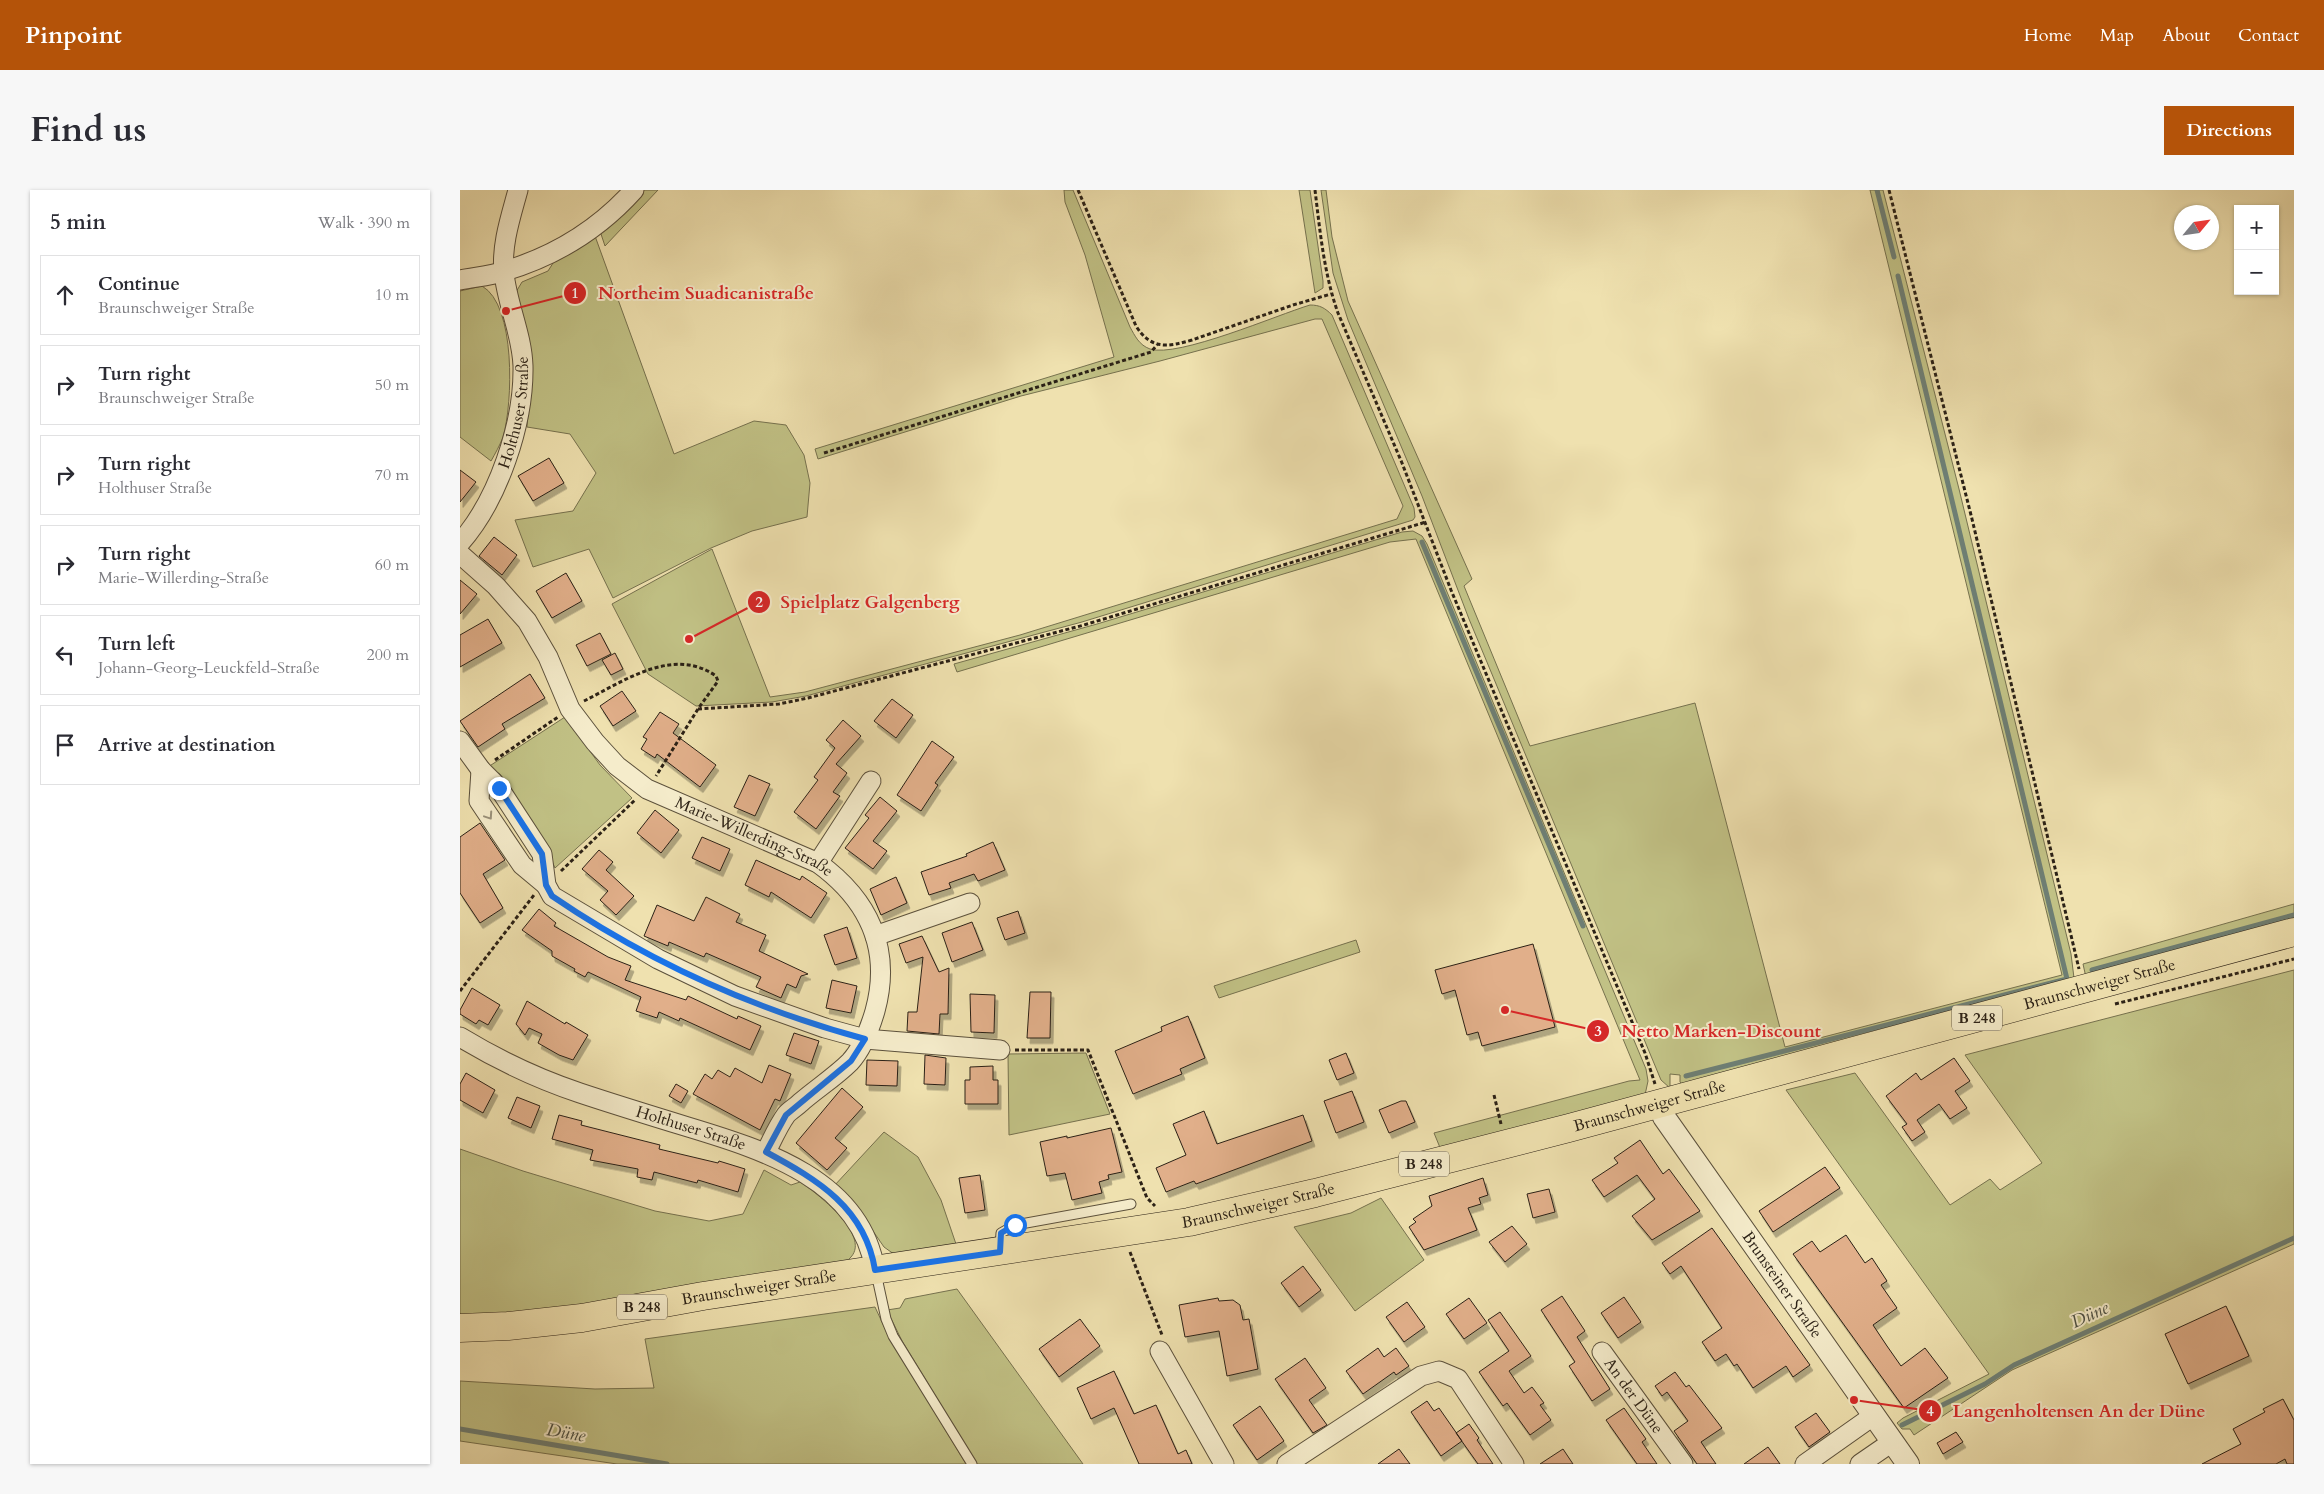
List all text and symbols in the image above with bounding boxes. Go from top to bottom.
text: Pinpoint [25,19,122,52]
text: Home [2024,23,2072,48]
text: Map [2100,23,2134,48]
text: About [2162,23,2210,48]
text: Contact [2238,23,2299,48]
text: Find us [30,106,146,154]
button: Directions [2164,106,2294,155]
north arrow [2174,205,2219,250]
map controls [2234,205,2279,295]
button: + [2234,205,2279,250]
text: 5 min [50,208,106,237]
text: Walk · 390 m [318,212,410,234]
button: − [2234,250,2279,295]
text: Continue [98,271,180,297]
callout: Northeim Suadicanistraße [563,277,824,310]
icon: ahead [51,281,79,309]
text: Northeim Suadicanistraße [598,281,814,306]
text: 1 [571,283,579,303]
text: 10 m [375,284,409,306]
text: Braunschweiger Straße [98,297,255,319]
street label: Holthuser Straße [493,355,534,472]
text: Turn right [98,361,190,387]
icon: right [51,371,79,399]
text: 50 m [375,374,409,396]
text: Braunschweiger Straße [98,387,255,409]
text: Turn right [98,451,190,477]
icon: right [51,461,79,489]
text: 70 m [375,464,409,486]
text: Holthuser Straße [98,477,212,499]
text: Turn right [98,541,190,567]
icon: right [51,551,79,579]
text: 60 m [375,554,409,576]
text: Marie-Willerding-Straße [98,567,269,589]
callout: Spielplatz Galgenberg [746,586,970,619]
text: Spielplatz Galgenberg [781,590,960,615]
text: 2 [755,592,763,612]
text: Turn left [98,631,175,657]
icon: left [51,641,79,669]
text: 200 m [367,644,409,666]
text: Johann-Georg-Leuckfeld-Straße [98,657,320,679]
icon: arrive [51,731,79,759]
text: Arrive at destination [98,732,275,758]
route end [488,777,511,800]
street label: Marie-Willerding-Straße [672,791,838,882]
one-way arrow [483,810,492,819]
street label: Braunschweiger Straße [2021,954,2178,1016]
road number: B 248 [1952,1006,2002,1030]
callout: Netto Marken-Discount [1586,1014,1830,1047]
text: Netto Marken-Discount [1621,1019,1821,1044]
text: 3 [1594,1021,1602,1041]
street label: Braunschweiger Straße [1571,1075,1728,1137]
street label: Holthuser Straße [633,1101,749,1156]
road number: B 248 [1399,1152,1449,1176]
street label: Braunschweiger Straße [1180,1177,1337,1234]
route start [1004,1214,1027,1237]
street label: Brunsteiner Straße [1737,1227,1827,1343]
street label: Braunschweiger Straße [680,1265,838,1311]
road number: B 248 [617,1294,667,1320]
water label: Düne [2067,1295,2114,1335]
street label: An der Düne [1599,1353,1669,1438]
callout: Langenholtensen An der Düne [1917,1395,2215,1428]
text: Langenholtensen An der Düne [1953,1399,2206,1424]
text: 4 [1926,1401,1934,1421]
water label: Düne [545,1417,589,1449]

